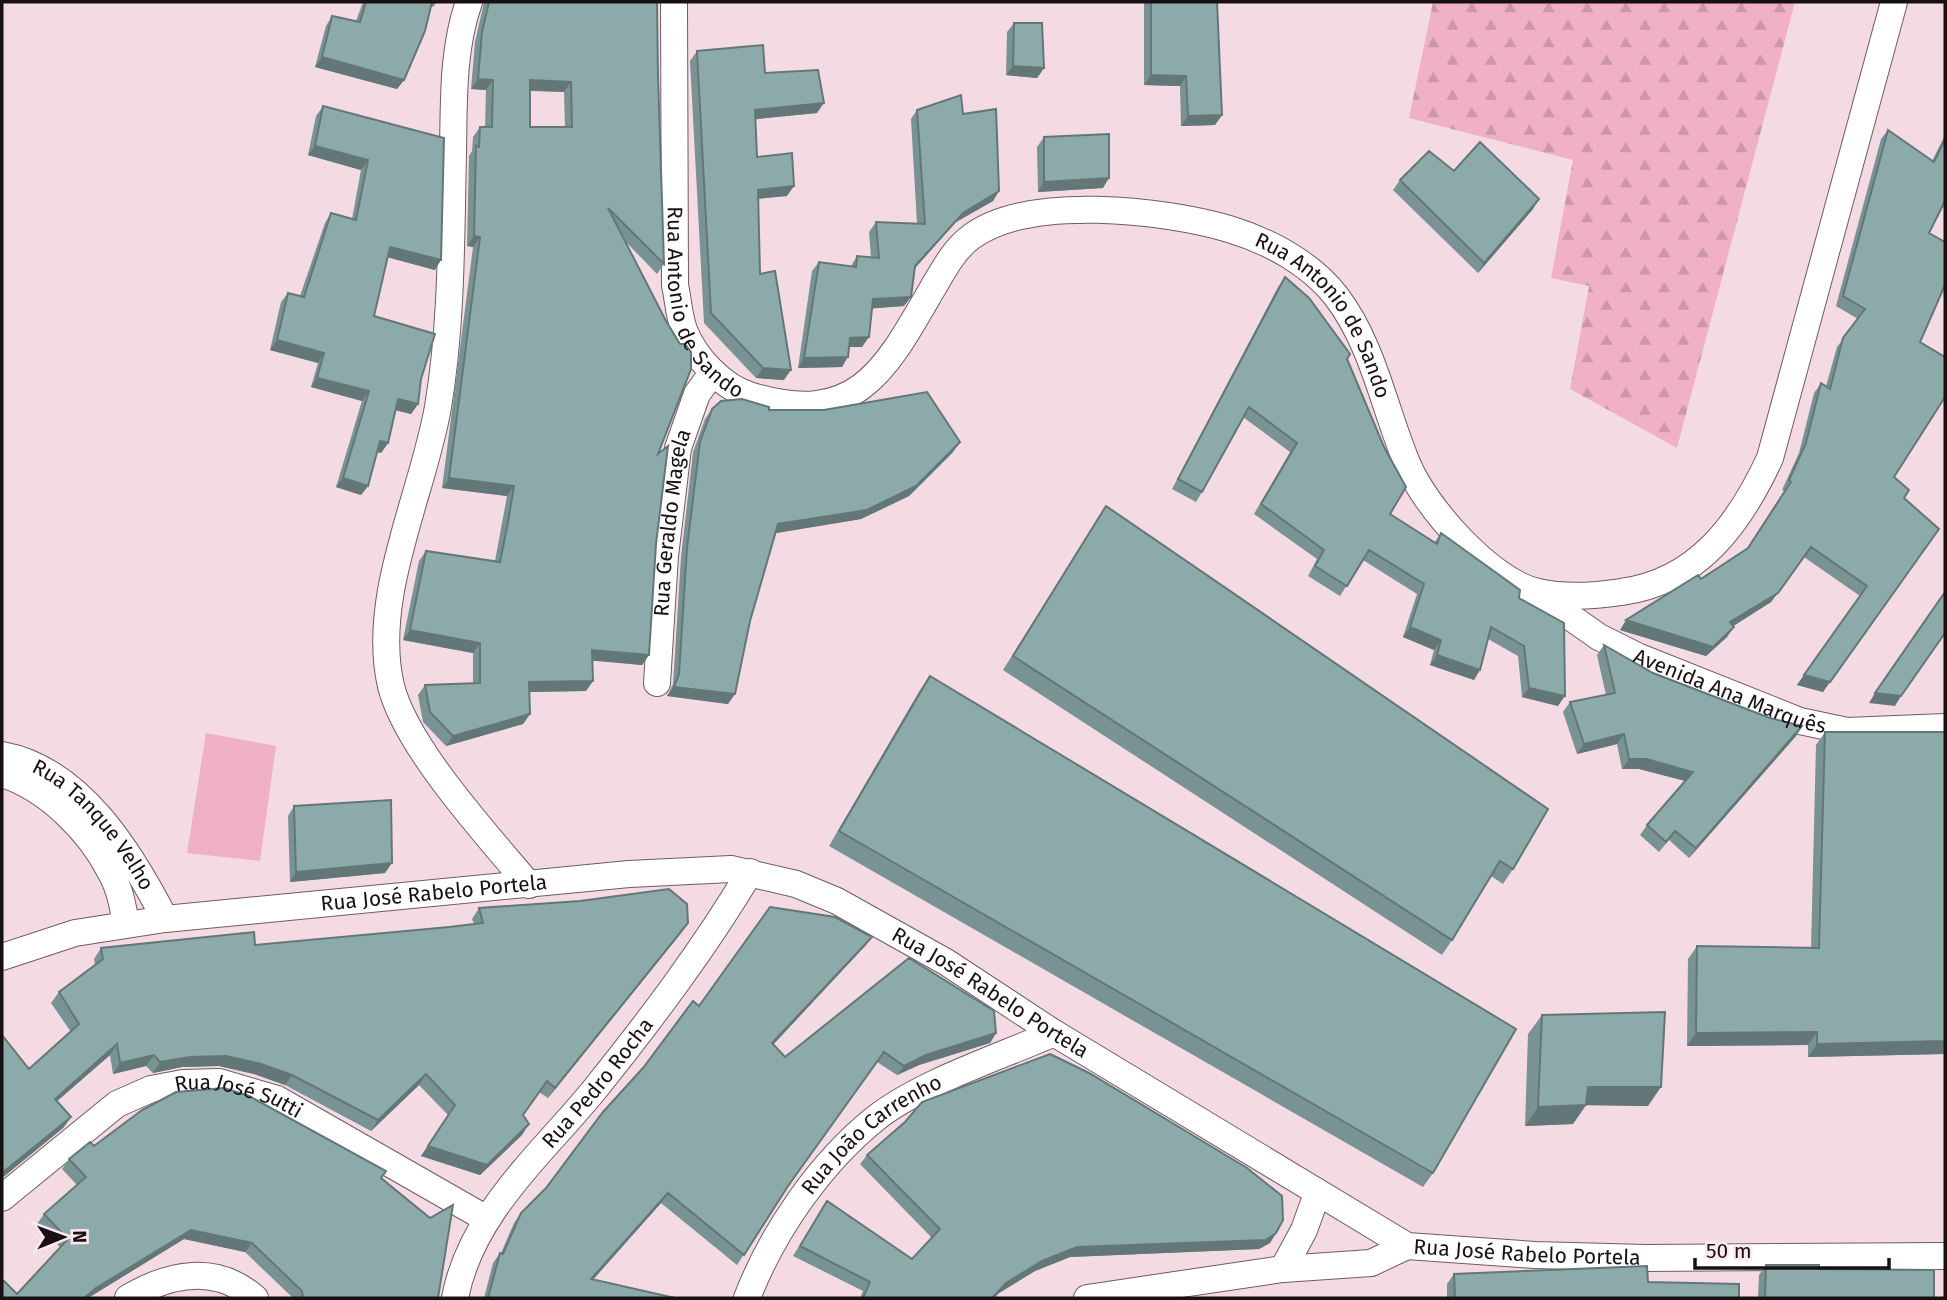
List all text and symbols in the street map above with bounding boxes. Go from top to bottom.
street label: Rua Antonio de Sando [661,206,748,404]
street label: Rua Antonio de Sando [1251,227,1396,401]
street label: Rua Geraldo Magela [648,425,697,617]
street label: Avenida Ana Marquês [1630,643,1829,739]
street label: Rua Tanque Velho [28,753,160,895]
street label: Rua José Rabelo Portela [319,869,548,917]
street label: Rua José Rabelo Portela [887,921,1093,1064]
street label: Rua Pedro Rocha [536,1013,659,1154]
street label: Rua José Sutti [172,1069,307,1124]
street label: Rua João Carrenho [796,1069,946,1200]
north arrow [28,1202,98,1272]
scale bar [1695,1226,1889,1270]
text: N [68,1230,91,1243]
street label: Rua José Rabelo Portela [1413,1233,1641,1271]
text: 50 m [1706,1238,1752,1264]

